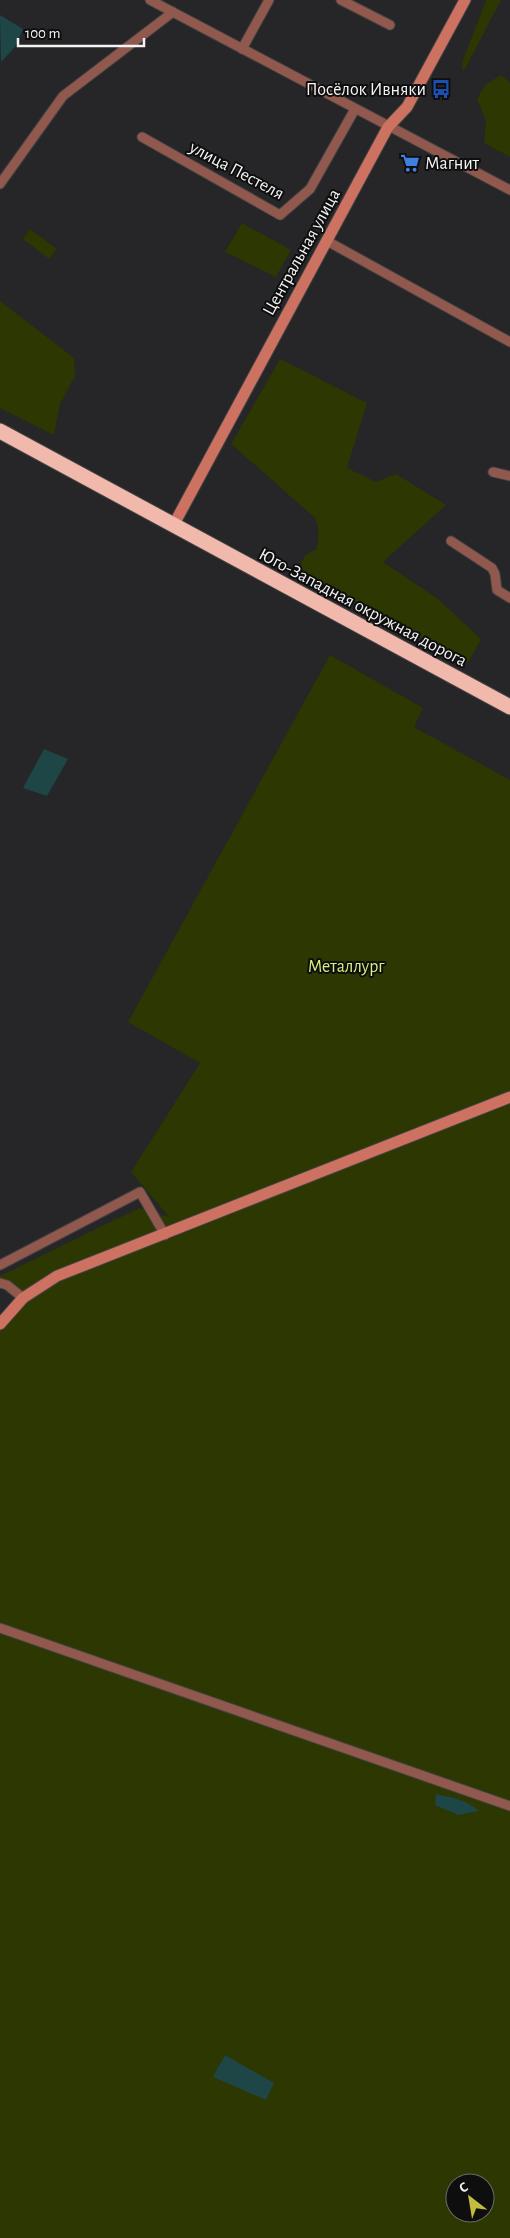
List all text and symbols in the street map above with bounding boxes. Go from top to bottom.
scale bar [18,15,144,47]
text: 100 m [25,26,60,41]
bus stop icon: Посёлок Ивняки [430,78,452,100]
place label: Посёлок Ивняки [306,81,426,99]
street label: улица Пестеля [185,138,287,203]
supermarket icon: Магнит [399,152,421,174]
place label: Магнит [425,155,480,173]
street label: Центральная улица [260,186,344,319]
street label: Юго-Западная окружная дорога [256,545,469,670]
park label: Металлург [308,958,385,976]
north arrow [445,2173,495,2223]
text: С [457,2180,471,2196]

